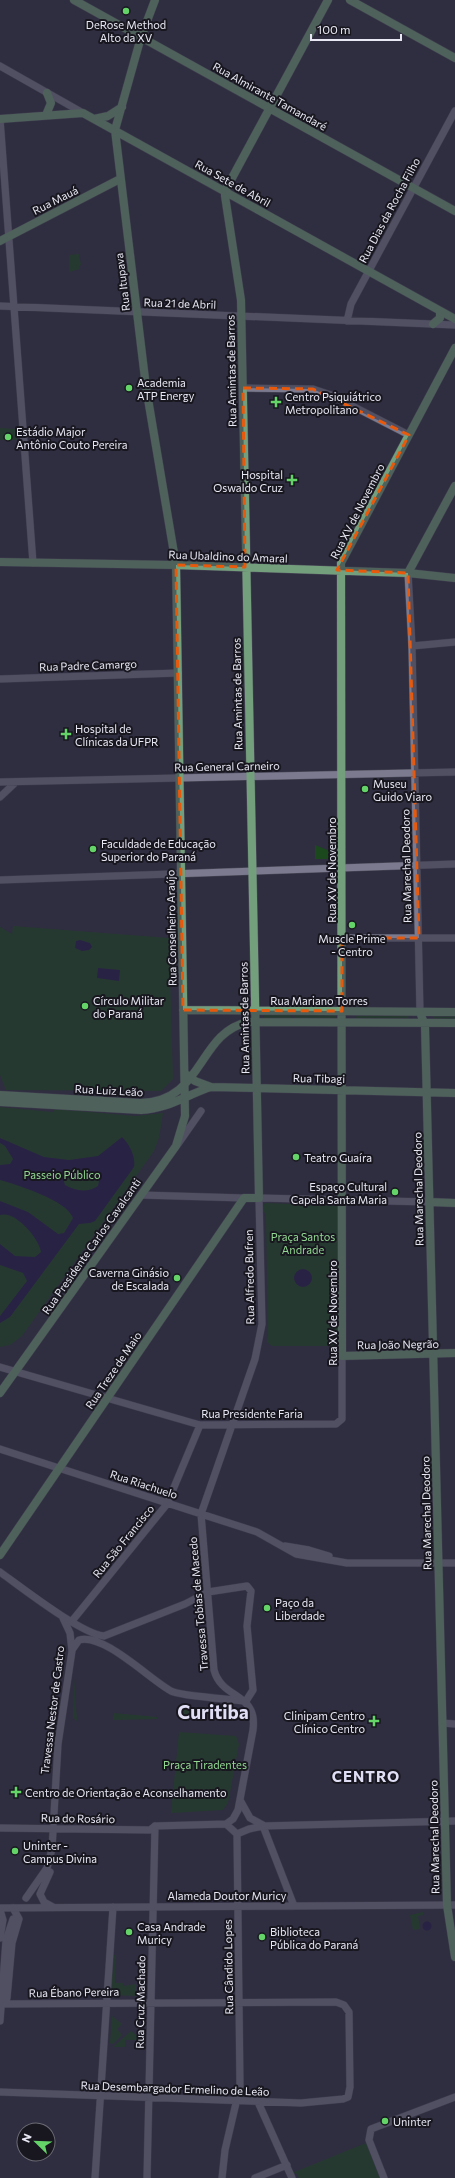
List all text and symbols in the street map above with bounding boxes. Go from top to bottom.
marker: DeRose Method Alto da XV [121,6,131,16]
scale bar [311,16,401,42]
place label: DeRose Method Alto da XV [86,18,166,44]
text: 100 m [317,22,351,36]
street label: Rua Almirante Tamandaré [211,59,329,133]
street label: Rua Dias da Rocha Filho [356,155,422,265]
street label: Rua Sete de Abril [193,157,273,209]
street label: Rua Mauá [30,183,80,217]
street label: Rua Itupava [112,252,132,312]
street label: Rua 21 de Abril [143,295,217,311]
street label: Rua Amintas de Barros [224,315,238,427]
place label: Academia ATP Energy [137,376,195,402]
marker: Academia ATP Energy [124,383,134,393]
place label: Centro Psiquiátrico Metropolitano [285,390,382,416]
marker: Centro Psiquiátrico Metropolitano [270,396,282,408]
place label: Estádio Major Antônio Couto Pereira [16,425,127,451]
marker: Estádio Major Antônio Couto Pereira [3,432,13,442]
street label: Rua XV de Novembro [327,461,387,561]
place label: Hospital Oswaldo Cruz [213,468,284,494]
marker: Hospital Oswaldo Cruz [286,474,298,486]
street label: Rua Ubaldino do Amaral [168,547,288,565]
street label: Rua Amintas de Barros [230,638,244,750]
street label: Rua Padre Camargo [39,657,138,673]
place label: Hospital de Clínicas da UFPR [75,722,159,748]
marker: Hospital de Clínicas da UFPR [60,728,72,740]
street label: Rua General Carneiro [174,759,280,773]
place label: Museu Guido Viaro [373,777,432,803]
marker: Museu Guido Viaro [360,784,370,794]
street label: Rua Marechal Deodoro [398,808,413,923]
street label: Rua XV de Novembro [325,817,338,923]
place label: Faculdade de Educação Superior do Paraná [101,837,216,863]
marker: Faculdade de Educação Superior do Paraná [88,844,98,854]
street label: Rua Conselheiro Araújo [163,869,179,986]
marker: Muscle Prime - Centro [347,920,357,930]
place label: Muscle Prime - Centro [318,932,386,958]
street label: Rua Amintas de Barros [237,962,251,1074]
place label: Círculo Militar do Paraná [93,994,165,1020]
street label: Rua Mariano Torres [270,994,368,1007]
marker: Círculo Militar do Paraná [80,1001,90,1011]
street label: Rua Tibagi [293,1071,345,1085]
street label: Rua Luiz Leão [74,1082,144,1098]
street label: Rua Marechal Deodoro [410,1131,425,1246]
place label: Teatro Guaíra [304,1151,372,1164]
marker: Teatro Guaíra [291,1152,301,1162]
park label: Passeio Público [23,1168,101,1181]
street label: Rua Presidente Carlos Cavalcanti [39,1175,143,1316]
place label: Espaço Cultural Capela Santa Maria [291,1180,387,1206]
marker: Espaço Cultural Capela Santa Maria [390,1187,400,1197]
street label: Rua Alfredo Bufren [242,1229,256,1325]
park label: Praça Santos Andrade [271,1230,335,1256]
street label: Rua XV de Novembro [326,1260,339,1366]
place label: Caverna Ginásio de Escalada [89,1266,169,1292]
marker: Caverna Ginásio de Escalada [172,1273,182,1283]
street label: Rua Treze de Maio [82,1328,144,1411]
street label: Rua João Negrão [357,1337,440,1352]
street label: Rua Presidente Faria [201,1407,303,1420]
street label: Rua Marechal Deodoro [418,1455,433,1570]
street label: Rua Riachuelo [109,1467,180,1501]
street label: Rua São Francisco [90,1502,157,1580]
street label: Travessa Tobias de Macedo [186,1536,210,1672]
place label: Paço da Liberdade [275,1596,325,1622]
marker: Paço da Liberdade [262,1603,272,1613]
street label: Travessa Nestor de Castro [38,1645,66,1775]
district label: Curitiba [177,1700,249,1723]
place label: Clinipam Centro Clínico Centro [284,1709,365,1735]
marker: Clinipam Centro Clínico Centro [368,1715,380,1727]
park label: Praça Tiradentes [163,1758,247,1771]
district label: CENTRO [332,1767,400,1785]
street label: Rua Marechal Deodoro [426,1779,441,1894]
marker: Centro de Orientação e Aconselhamento [10,1786,22,1798]
place label: Centro de Orientação e Aconselhamento [25,1786,227,1799]
street label: Rua do Rosário [41,1811,116,1825]
place label: Uninter - Campus Divina [23,1839,97,1865]
marker: Uninter - Campus Divina [10,1846,20,1856]
street label: Alameda Doutor Muricy [167,1889,287,1902]
street label: Rua Cândido Lopes [221,1919,235,2015]
place label: Casa Andrade Muricy [137,1920,206,1946]
place label: Biblioteca Pública do Paraná [270,1925,358,1951]
marker: Casa Andrade Muricy [124,1927,134,1937]
marker: Biblioteca Pública do Paraná [257,1932,267,1942]
street label: Rua Cruz Machado [133,1955,147,2049]
street label: Rua Ébano Pereira [29,1984,119,1999]
street label: Rua Desembargador Ermelino de Leão [80,2078,270,2098]
place label: Uninter [393,2115,432,2128]
marker: Uninter [380,2116,390,2126]
north arrow [16,2122,56,2162]
text: N [19,2132,34,2144]

